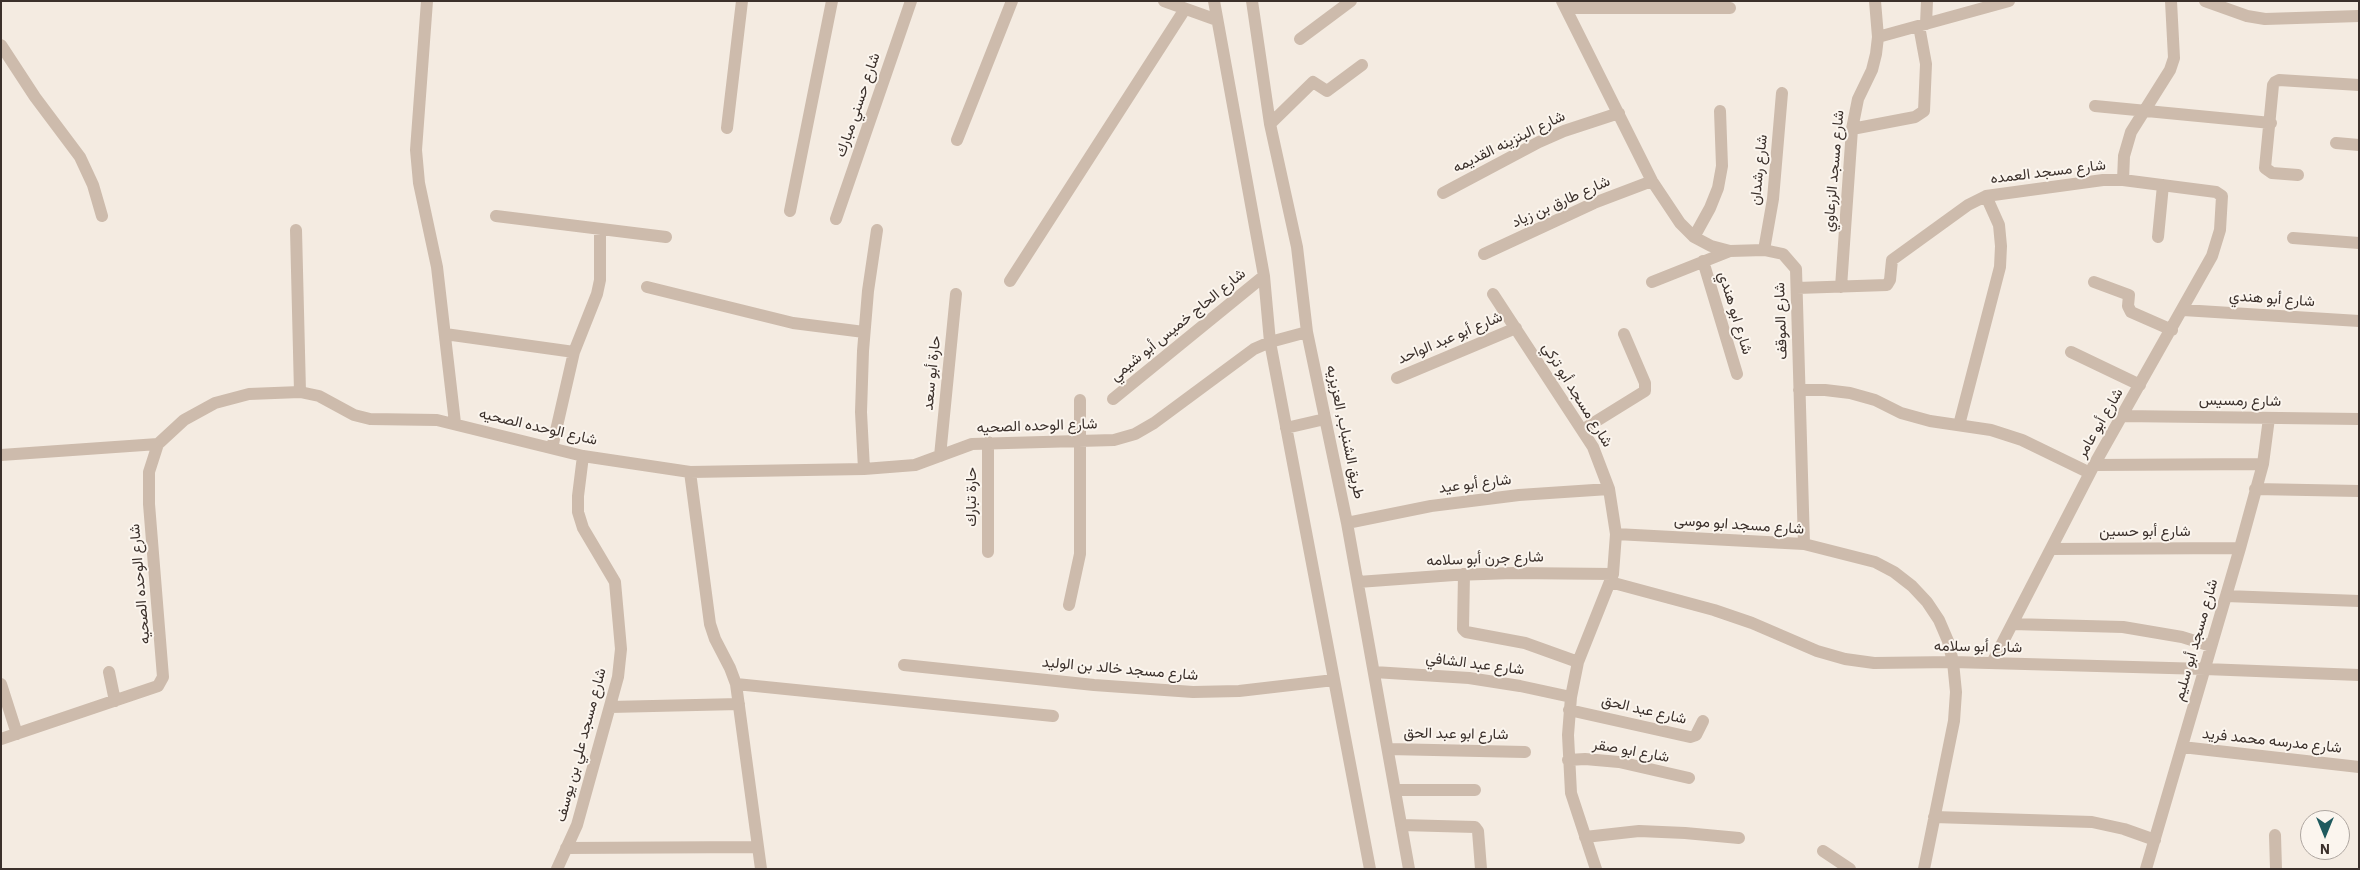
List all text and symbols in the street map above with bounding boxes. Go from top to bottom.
street label: شارع حسني مبارك [832,50,884,160]
street label: شارع البنزينه القديمه [1450,107,1568,177]
street label: شارع مسجد الزرعاوي [1820,109,1848,233]
street label: شارع رشدان [1746,134,1772,206]
street label: شارع مسجد العمده [1989,156,2107,188]
street label: شارع طارق بن زياد [1509,172,1613,232]
street label: شارع الحاج خميس أبو شيمي [1107,265,1249,385]
street label: شارع ابو هندي [1714,269,1756,357]
street label: شارع الموقف [1771,282,1791,360]
street label: شارع أبو هندي [2229,287,2315,311]
street label: شارع أبو عبد الواحد [1395,308,1505,368]
street label: حارة أبو سعد [919,335,945,411]
street label: شارع مسجد أبو تركي [1538,340,1616,450]
street label: طريق الشنباب, العزيزيه [1322,363,1368,501]
street label: شارع أبو عامر [2073,385,2127,461]
street label: شارع رمسيس [2199,391,2281,411]
street label: شارع الوحده الصحيه [477,405,599,449]
street label: شارع الوحده الصحيه [976,415,1098,437]
street label: حارة تبارك [963,467,981,527]
street label: شارع أبو عيد [1438,471,1512,497]
street label: شارع مسجد ابو موسى [1673,511,1805,539]
street label: شارع الوحده الصحيه [126,523,154,645]
street label: شارع أبو حسين [2099,523,2191,541]
street label: شارع جرن أبو سلامه [1426,548,1544,570]
street label: شارع مسجد أبو سليم [2170,577,2222,703]
street label: شارع أبو سلامه [1934,637,2022,657]
street label: شارع عبد الشافي [1425,649,1525,679]
street label: شارع مسجد خالد بن الوليد [1041,653,1199,685]
street label: شارع مسجد علي بن يوسف [552,666,610,824]
street label: شارع عبد الحق [1600,691,1688,729]
street label: شارع ابو عبد الحق [1403,724,1509,744]
street label: شارع مدرسه محمد فريد [2201,725,2343,757]
street label: شارع ابو صقر [1591,735,1671,767]
north arrow [2300,810,2350,860]
text: N [2320,840,2330,858]

